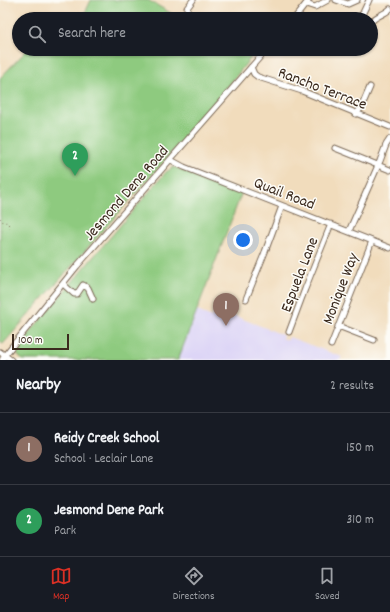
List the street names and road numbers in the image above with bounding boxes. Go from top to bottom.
street label: Rancho Terrace [274,62,370,117]
street label: Jesmond Dene Road [79,141,175,246]
street label: Quail Road [250,172,318,217]
street label: Espuela Lane [275,234,325,316]
street label: Monique Way [317,249,366,328]

